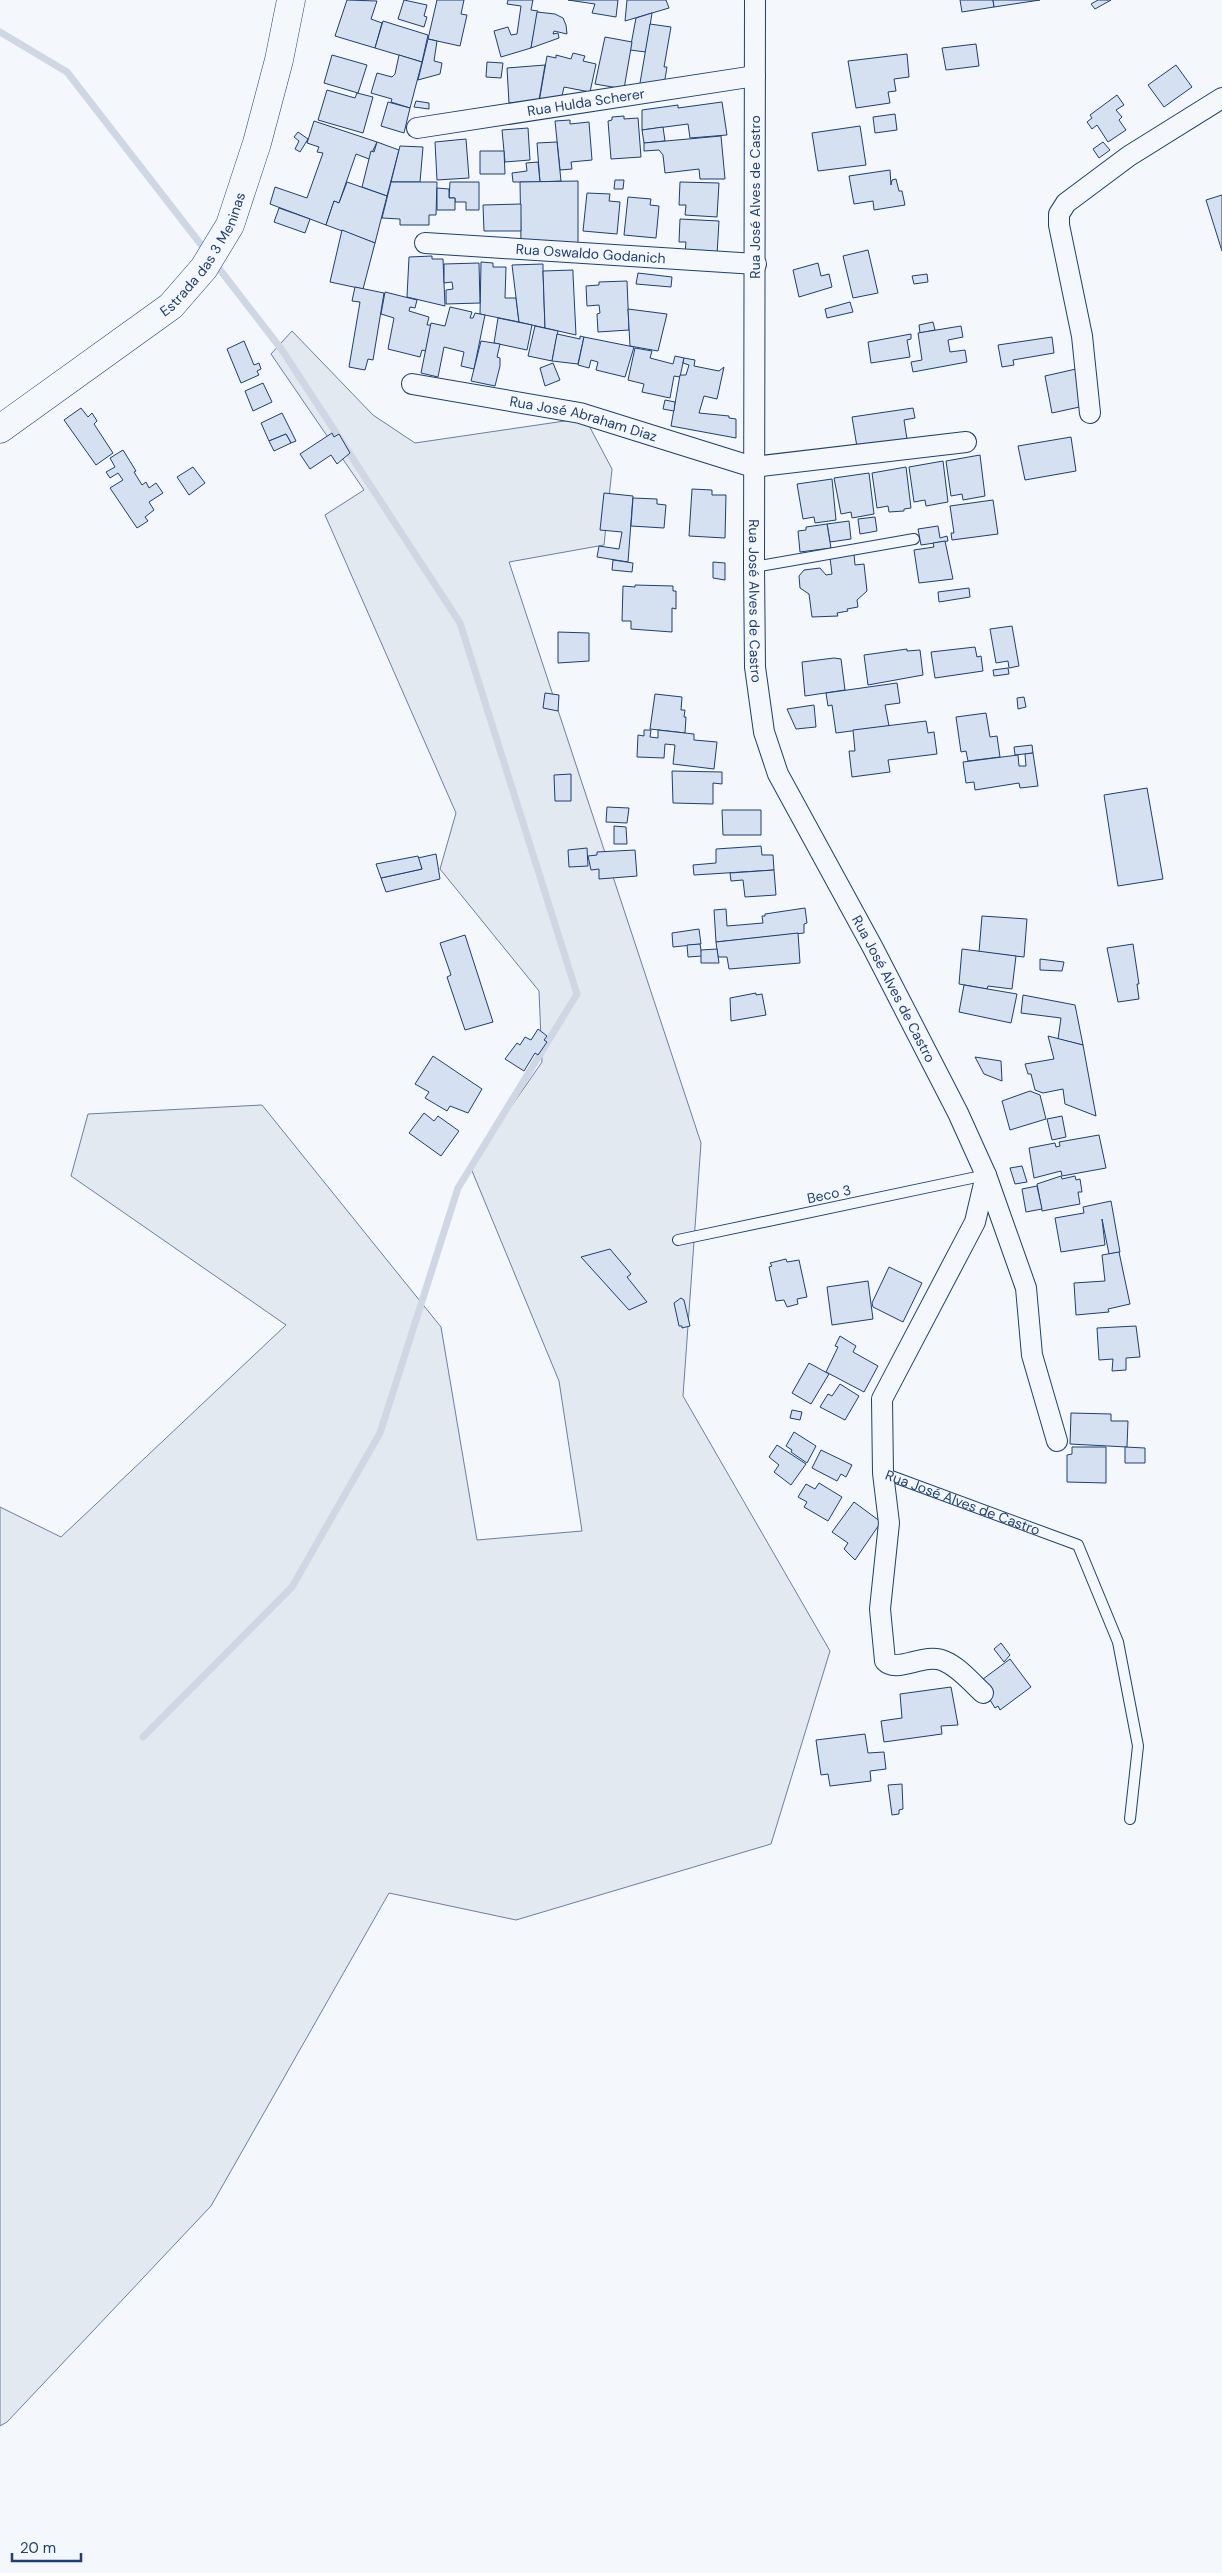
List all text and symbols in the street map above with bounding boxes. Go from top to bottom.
street label: Rua Hulda Scherer [526,84,646,120]
street label: Rua José Alves de Castro [746,115,764,279]
street label: Estrada das 3 Meninas [156,190,249,320]
street label: Rua Oswaldo Godanich [515,240,666,267]
street label: Rua José Abraham Diaz [508,392,659,446]
street label: Rua José Alves de Castro [745,519,766,684]
street label: Rua José Alves de Castro [848,912,939,1066]
street label: Beco 3 [805,1181,853,1207]
street label: Rua José Alves de Castro [883,1466,1043,1539]
scale bar [12,2530,81,2562]
text: 20 m [20,2538,56,2558]

